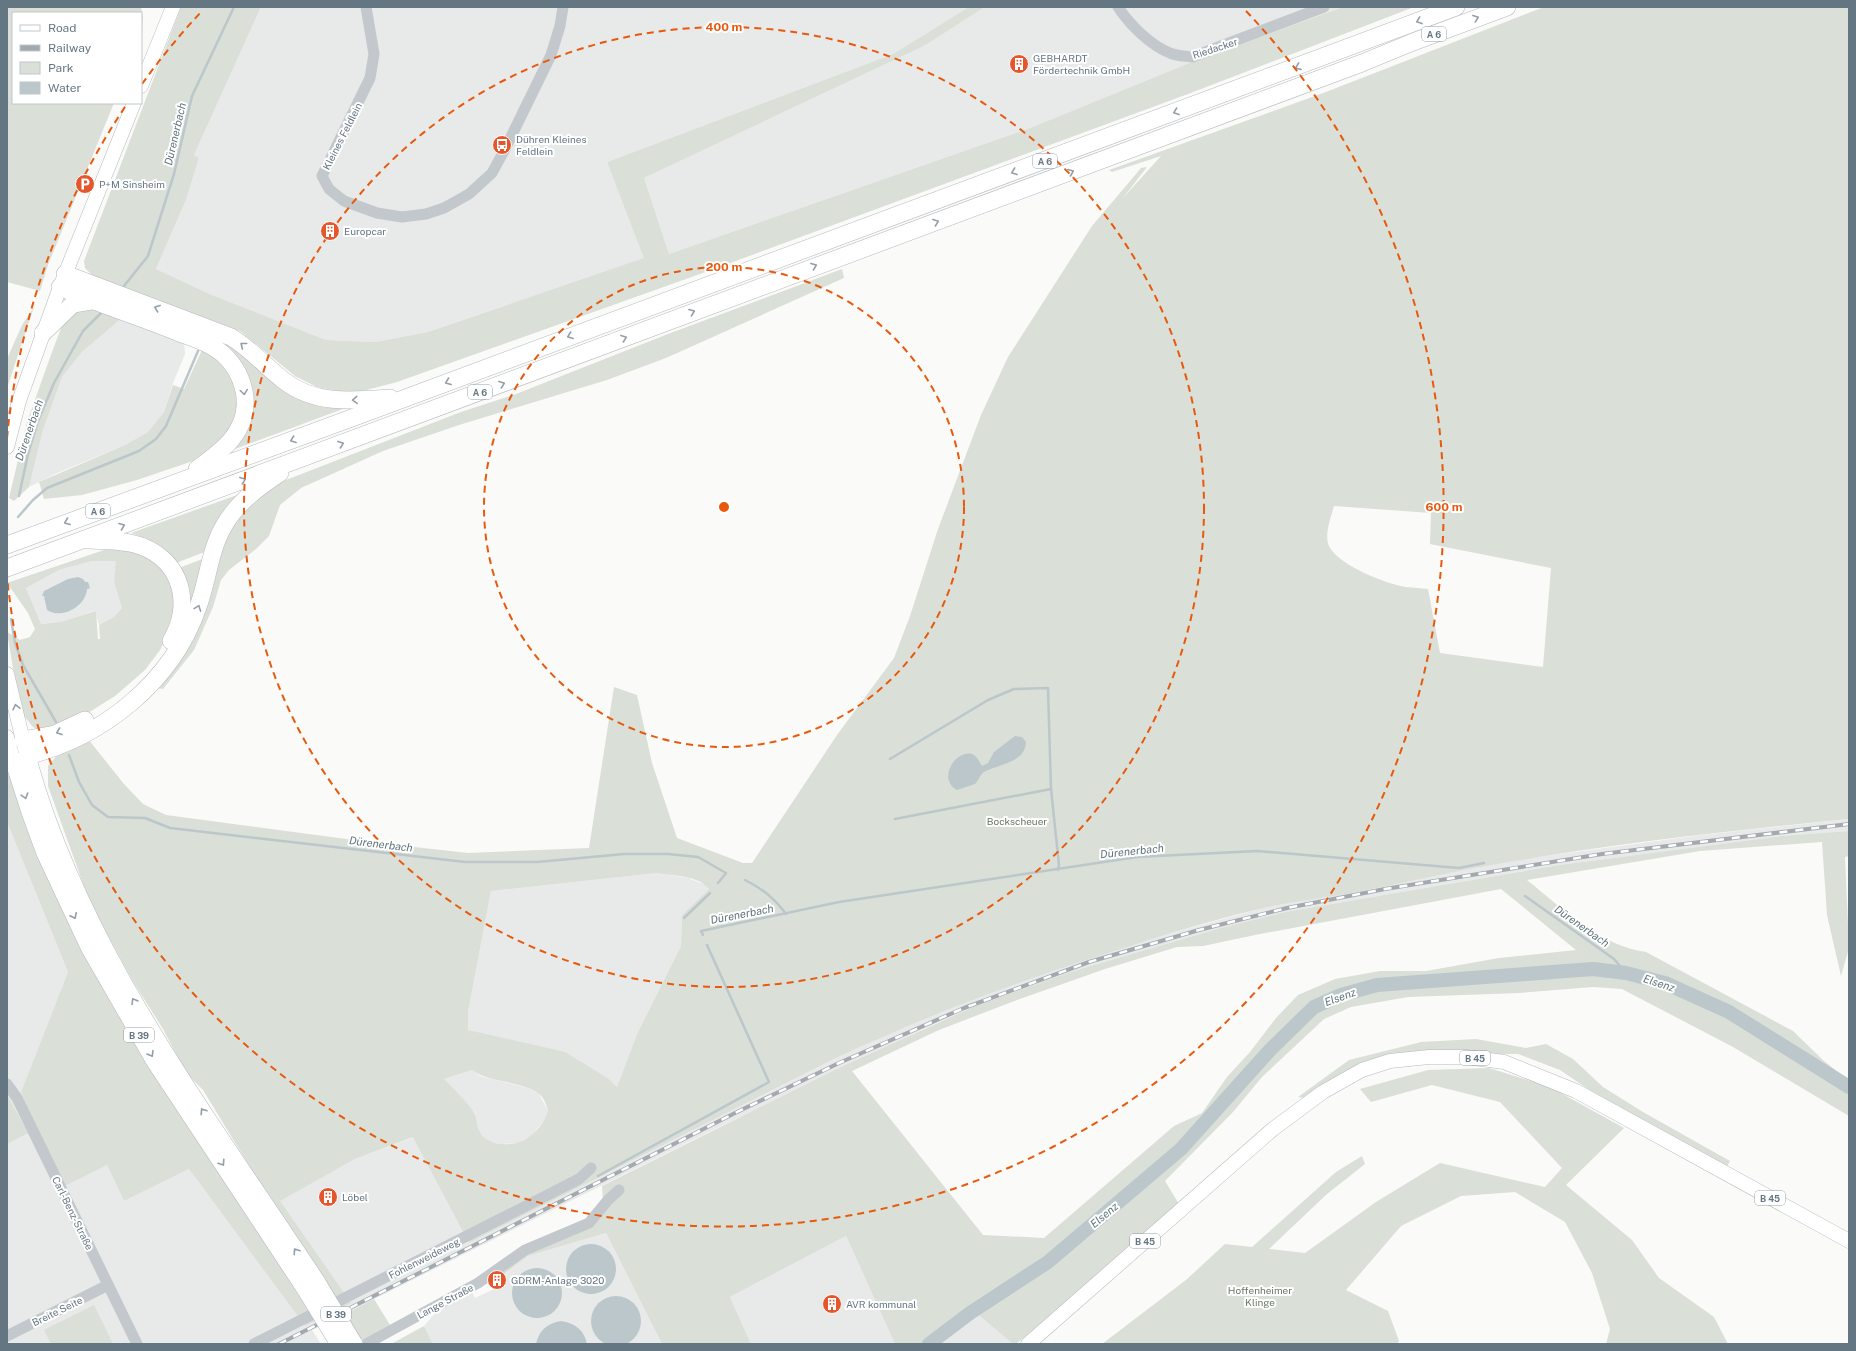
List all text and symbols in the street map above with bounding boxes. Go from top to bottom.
legend [12,12,142,104]
one-way arrow [1473,15,1480,23]
one-way arrow [1416,16,1423,24]
text: 400 m [706,20,743,34]
text: Road [48,21,76,35]
road number: A 6 [1422,27,1446,41]
street label: Riedacker [1191,35,1239,61]
text: Railway [48,41,92,55]
place label: GEBHARDT Fördertechnik GmbH [1033,52,1130,76]
building icon: GEBHARDT Fördertechnik GmbH [1008,53,1030,75]
text: Park [48,61,74,75]
one-way arrow [1294,62,1301,70]
text: Water [48,81,82,95]
street label: Kleines Feldlein [320,100,364,172]
water label: Dürenerbach [162,101,188,167]
one-way arrow [1172,108,1179,116]
place label: Dühren Kleines Feldlein [516,133,587,157]
bus stop icon: Dühren Kleines Feldlein [491,134,513,156]
road number: A 6 [1033,154,1057,168]
one-way arrow [1011,167,1018,175]
one-way arrow [1067,168,1074,176]
parking icon: P+M Sinsheim [74,173,96,195]
place label: P+M Sinsheim [99,178,165,190]
one-way arrow [932,218,939,226]
building icon: Europcar [319,220,341,242]
place label: Europcar [344,225,386,237]
text: 200 m [706,260,742,274]
one-way arrow [810,263,817,271]
one-way arrow [153,305,160,313]
one-way arrow [688,308,695,317]
one-way arrow [567,332,574,340]
one-way arrow [620,335,627,343]
one-way arrow [240,343,247,350]
one-way arrow [445,377,452,385]
one-way arrow [498,380,505,388]
road number: A 6 [468,385,492,399]
one-way arrow [239,389,248,395]
one-way arrow [352,396,358,405]
water label: Dürenerbach [13,398,45,462]
one-way arrow [289,435,296,443]
one-way arrow [337,440,344,448]
one-way arrow [240,476,247,485]
centre of rings [717,500,731,514]
text: 600 m [1426,500,1463,514]
road number: A 6 [86,504,110,518]
one-way arrow [63,518,70,526]
one-way arrow [118,522,125,530]
one-way arrow [193,605,201,612]
one-way arrow [12,704,20,710]
one-way arrow [55,727,62,736]
one-way arrow [20,792,28,799]
park label: Bockscheuer [987,815,1047,827]
water label: Dürenerbach [349,834,413,854]
water label: Dürenerbach [1100,842,1164,860]
water label: Dürenerbach [709,902,775,926]
water label: Dürenerbach [1552,903,1612,949]
one-way arrow [69,912,77,919]
water label: Elsenz [1642,972,1677,994]
water label: Elsenz [1323,986,1358,1008]
one-way arrow [131,998,138,1005]
road number: B 39 [124,1028,154,1042]
one-way arrow [146,1050,153,1057]
road number: B 45 [1460,1051,1490,1065]
one-way arrow [200,1108,208,1115]
one-way arrow [217,1158,224,1165]
street label: Carl-Benz-Straße [50,1174,96,1252]
building icon: Löbel [317,1186,339,1208]
place label: Löbel [342,1191,368,1203]
road number: B 45 [1755,1191,1785,1205]
water label: Elsenz [1088,1200,1121,1230]
road number: B 45 [1130,1234,1160,1248]
street label: Fohlenweideweg [386,1235,462,1281]
one-way arrow [293,1248,301,1255]
building icon: GDRM-Anlage 3020 [486,1269,508,1291]
place label: GDRM-Anlage 3020 [511,1274,604,1286]
street label: Lange Straße [415,1281,476,1321]
park label: Hoffenheimer Klinge [1228,1284,1292,1308]
street label: Breite Seite [30,1293,85,1328]
building icon: AVR kommunal [821,1293,843,1315]
place label: AVR kommunal [846,1298,916,1310]
road number: B 39 [321,1307,351,1321]

